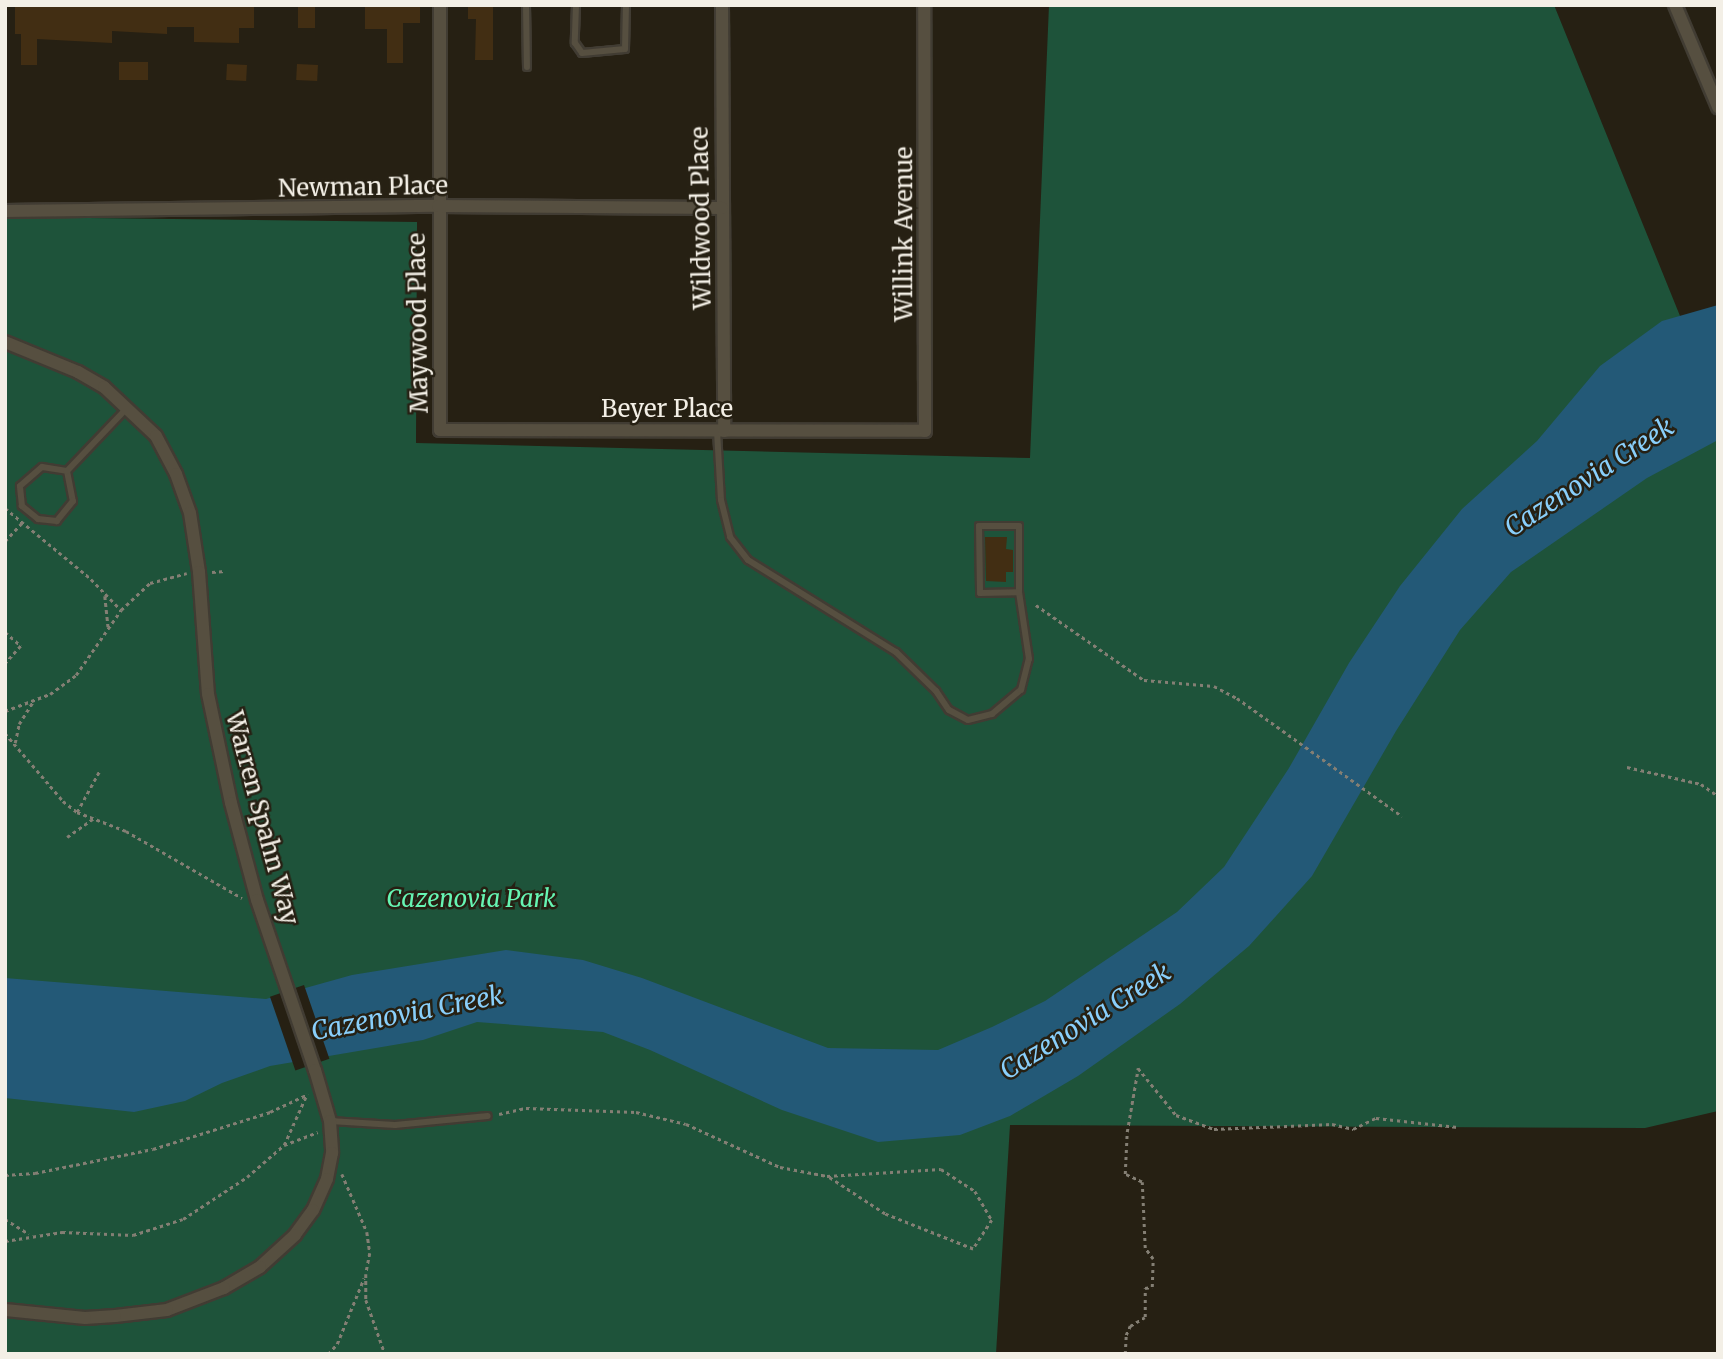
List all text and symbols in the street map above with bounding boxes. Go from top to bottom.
street label: Wildwood Place [685,126,717,310]
street label: Willink Avenue [890,146,918,322]
street label: Newman Place [278,171,448,203]
street label: Maywood Place [402,232,434,414]
street label: Beyer Place [601,395,733,423]
water label: Cazenovia Creek [1499,411,1679,543]
street label: Warren Spahn Way [220,708,304,928]
park label: Cazenovia Park [386,885,556,913]
water label: Cazenovia Creek [994,956,1176,1086]
water label: Cazenovia Creek [308,979,506,1047]

